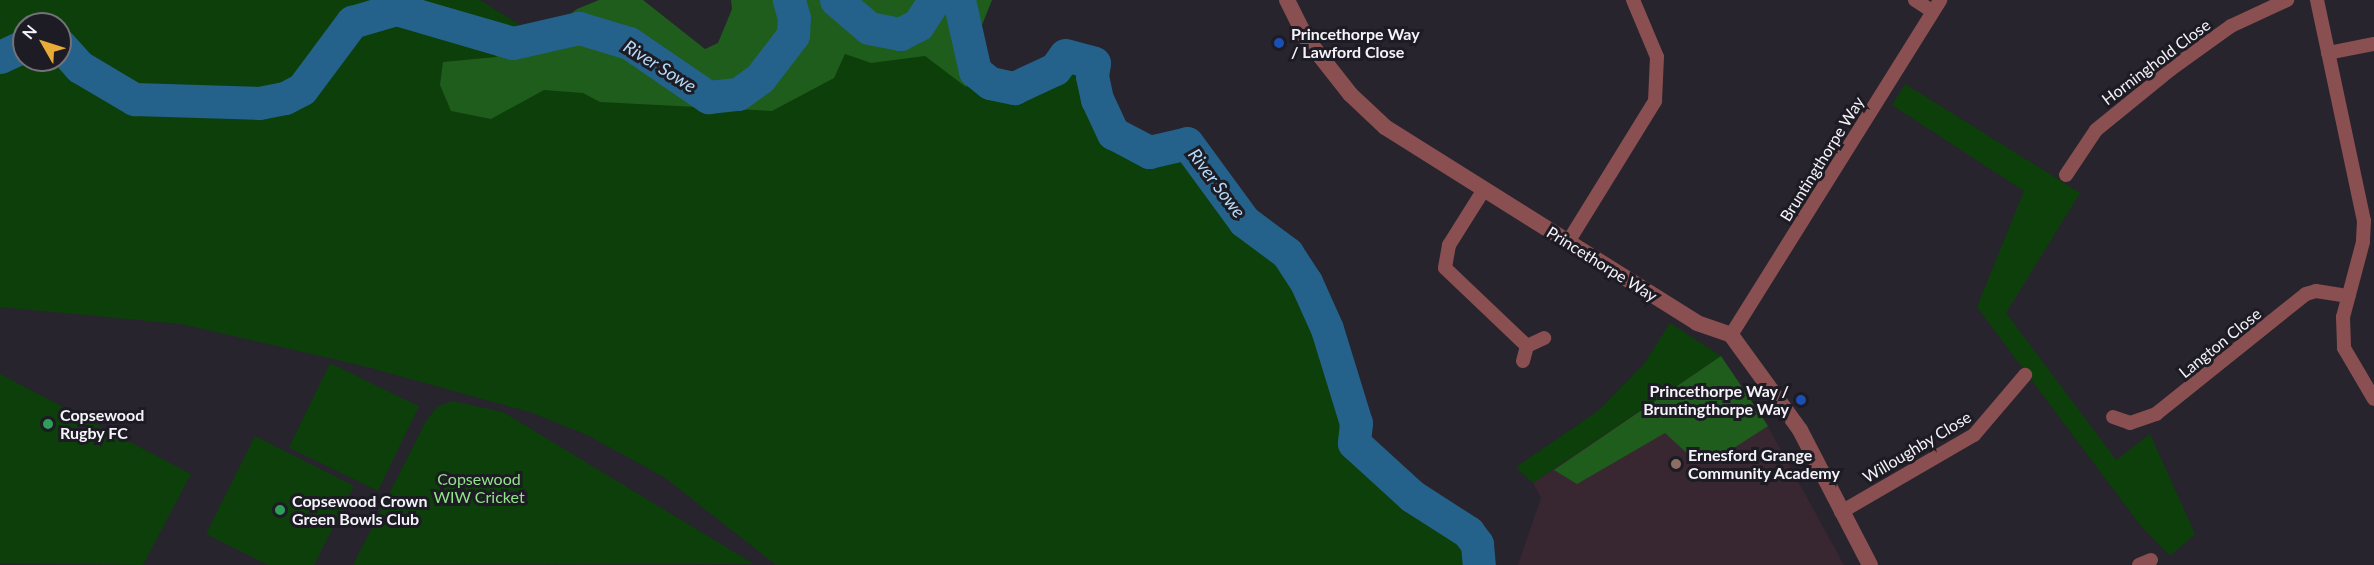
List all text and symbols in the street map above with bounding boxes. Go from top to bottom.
north arrow [12,12,72,72]
street label: Horninghold Close [2098,15,2214,109]
text: N [18,21,40,42]
place label: Princethorpe Way / Lawford Close [1291,24,1420,62]
water label: River Sowe [620,35,700,97]
marker: Princethorpe Way / Lawford Close [1272,36,1286,50]
street label: Bruntingthorpe Way [1776,93,1868,225]
water label: River Sowe [1184,144,1250,222]
street label: Princethorpe Way [1543,222,1661,306]
street label: Langton Close [2175,304,2265,382]
place label: Princethorpe Way / Bruntingthorpe Way [1643,381,1789,419]
marker: Princethorpe Way / Bruntingthorpe Way [1794,393,1808,407]
place label: Copsewood Rugby FC [60,405,144,443]
street label: Willoughby Close [1859,407,1975,487]
marker: Copsewood Rugby FC [41,417,55,431]
place label: Ernesford Grange Community Academy [1688,445,1841,483]
marker: Ernesford Grange Community Academy [1669,457,1683,471]
park label: Copsewood WIW Cricket [433,469,525,507]
place label: Copsewood Crown Green Bowls Club [292,491,427,529]
marker: Copsewood Crown Green Bowls Club [273,503,287,517]

